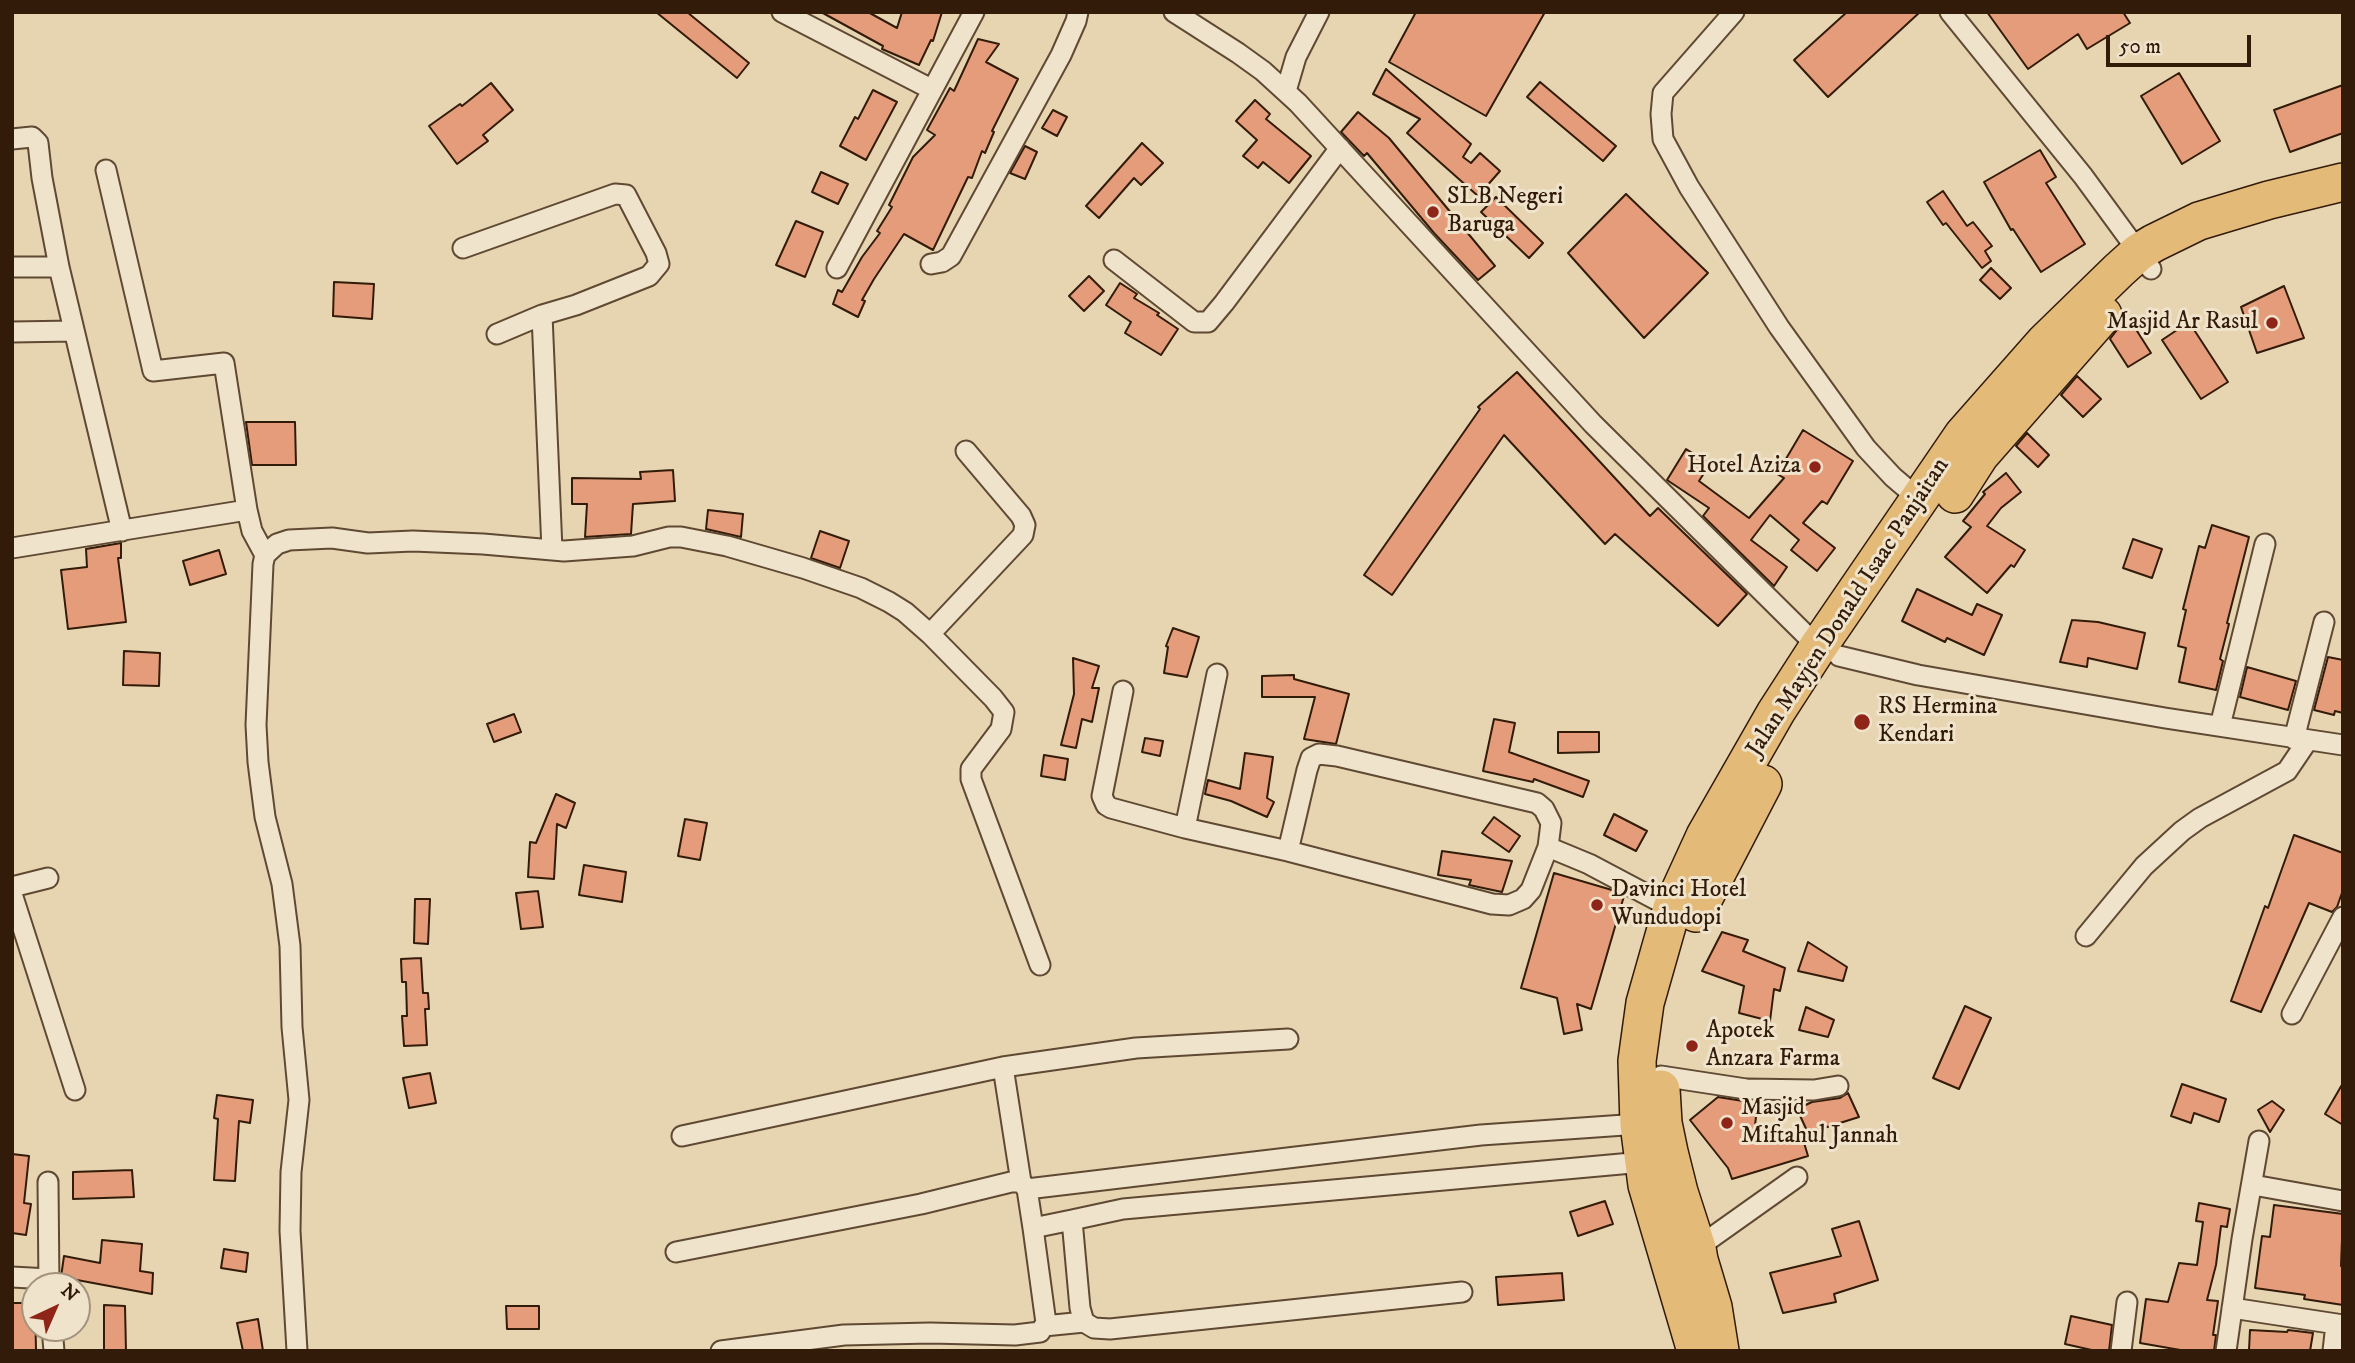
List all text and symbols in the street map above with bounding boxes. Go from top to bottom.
scale bar [2110,21,2255,65]
text: 50 m [2119,34,2161,60]
place label: SLB Negeri Baruga [1447,184,1563,240]
marker: SLB Negeri Baruga [1425,204,1441,220]
place label: Masjid Ar Rasul [2107,309,2258,337]
marker: Masjid Ar Rasul [2264,315,2280,331]
place label: Hotel Aziza [1687,453,1801,481]
street label: Jalan Mayjen Donald Isaac Panjaitan [1741,453,1957,763]
marker: Hotel Aziza [1807,459,1823,475]
place label: RS Hermina Kendari [1878,694,1997,750]
marker: RS Hermina Kendari [1852,712,1872,732]
place label: Davinci Hotel Wundudopi [1611,877,1746,933]
marker: Davinci Hotel Wundudopi [1589,897,1605,913]
place label: Apotek Anzara Farma [1706,1018,1840,1074]
marker: Apotek Anzara Farma [1684,1038,1700,1054]
place label: Masjid Miftahul Jannah [1741,1095,1898,1151]
marker: Masjid Miftahul Jannah [1719,1115,1735,1131]
north arrow [21,1272,91,1342]
text: N [56,1279,83,1307]

